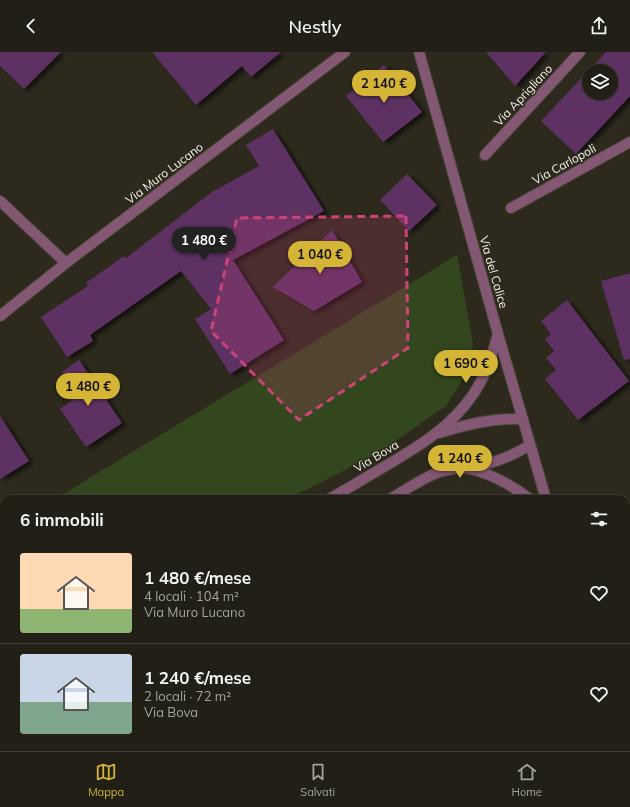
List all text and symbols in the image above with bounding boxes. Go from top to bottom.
icon: back [20,15,42,37]
text: Nestly [289,15,341,38]
icon: share [588,15,610,37]
street label: Via Aprigliano [491,61,555,129]
map controls [582,64,618,100]
button: layers [582,64,618,100]
pin: 2 140 € [347,70,421,104]
text: 2 140 € [361,75,407,91]
street label: Via Muro Lucano [122,139,206,207]
street label: Via Carlopoli [529,140,599,188]
pin: 1 480 € [167,227,241,261]
text: 1 480 € [181,232,227,248]
street label: Via del Calice [477,234,511,310]
pin: 1 040 € [283,241,357,275]
text: 1 040 € [297,246,343,262]
pin: 1 690 € [429,350,503,384]
text: 1 690 € [443,355,489,371]
pin: 1 480 € [51,373,125,407]
text: 1 480 € [65,378,111,394]
street label: Via Bova [351,437,401,475]
pin: 1 240 € [423,445,497,479]
text: 1 240 € [437,450,483,466]
icon: filters [588,508,610,530]
text: 6 immobili [20,509,104,530]
text: 1 480 €/mese [144,567,251,588]
icon: home [52,569,100,617]
icon: heart [588,582,610,604]
text: 4 locali · 104 m² [144,588,239,604]
text: Via Muro Lucano [144,604,245,620]
text: 1 240 €/mese [144,667,251,688]
icon: home [52,670,100,718]
icon: heart [588,683,610,705]
text: 2 locali · 72 m² [144,688,231,704]
text: Via Bova [144,704,198,720]
tab: Mappa [88,761,124,799]
tab: Salvati [300,761,335,799]
tab: Home [511,761,542,799]

